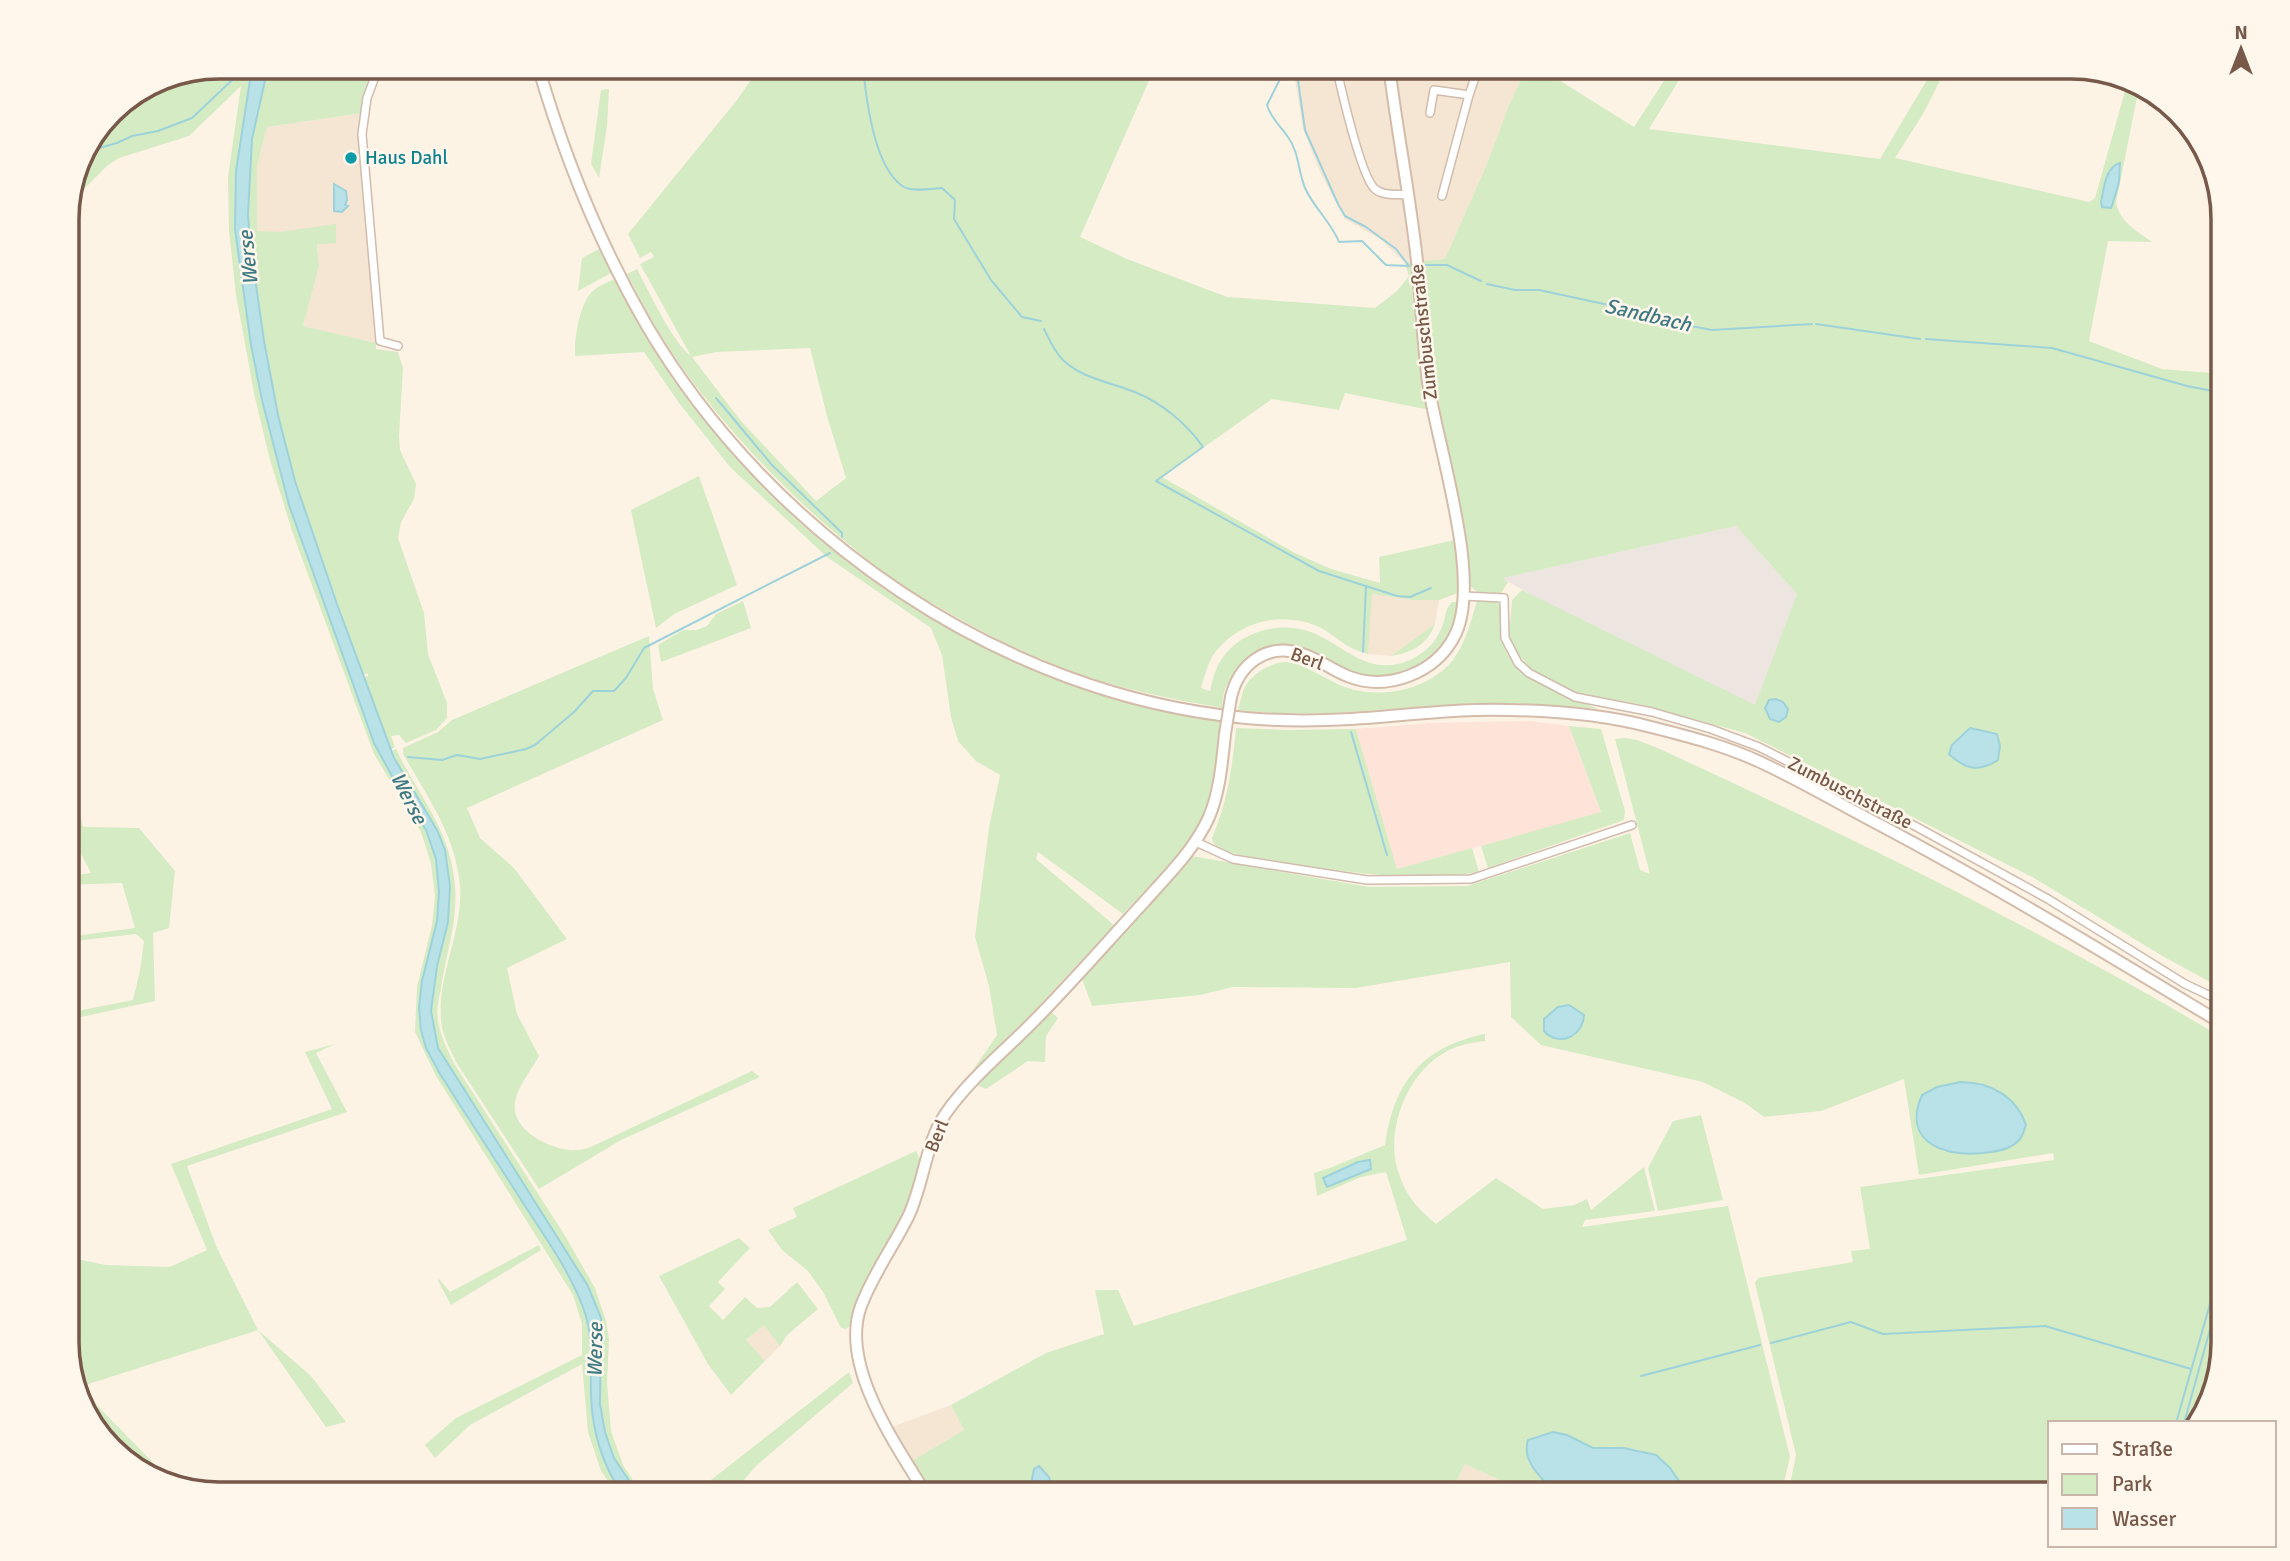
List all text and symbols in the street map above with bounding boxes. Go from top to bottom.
north arrow [2206,14,2276,84]
text: N [2234,21,2248,45]
place label: Haus Dahl [365,146,448,170]
marker: Haus Dahl [343,150,359,166]
water label: Werse [232,228,264,287]
street label: Zumbuschstraße [1405,263,1443,401]
water label: Sandbach [1602,292,1694,338]
street label: Berl [1287,642,1327,676]
street label: Zumbuschstraße [1784,751,1916,835]
water label: Werse [385,768,434,830]
street label: Berl [920,1116,954,1156]
water label: Werse [582,1321,609,1378]
legend [2048,1421,2276,1547]
text: Straße [2112,1436,2173,1462]
text: Park [2112,1471,2153,1497]
text: Wasser [2112,1506,2177,1532]

